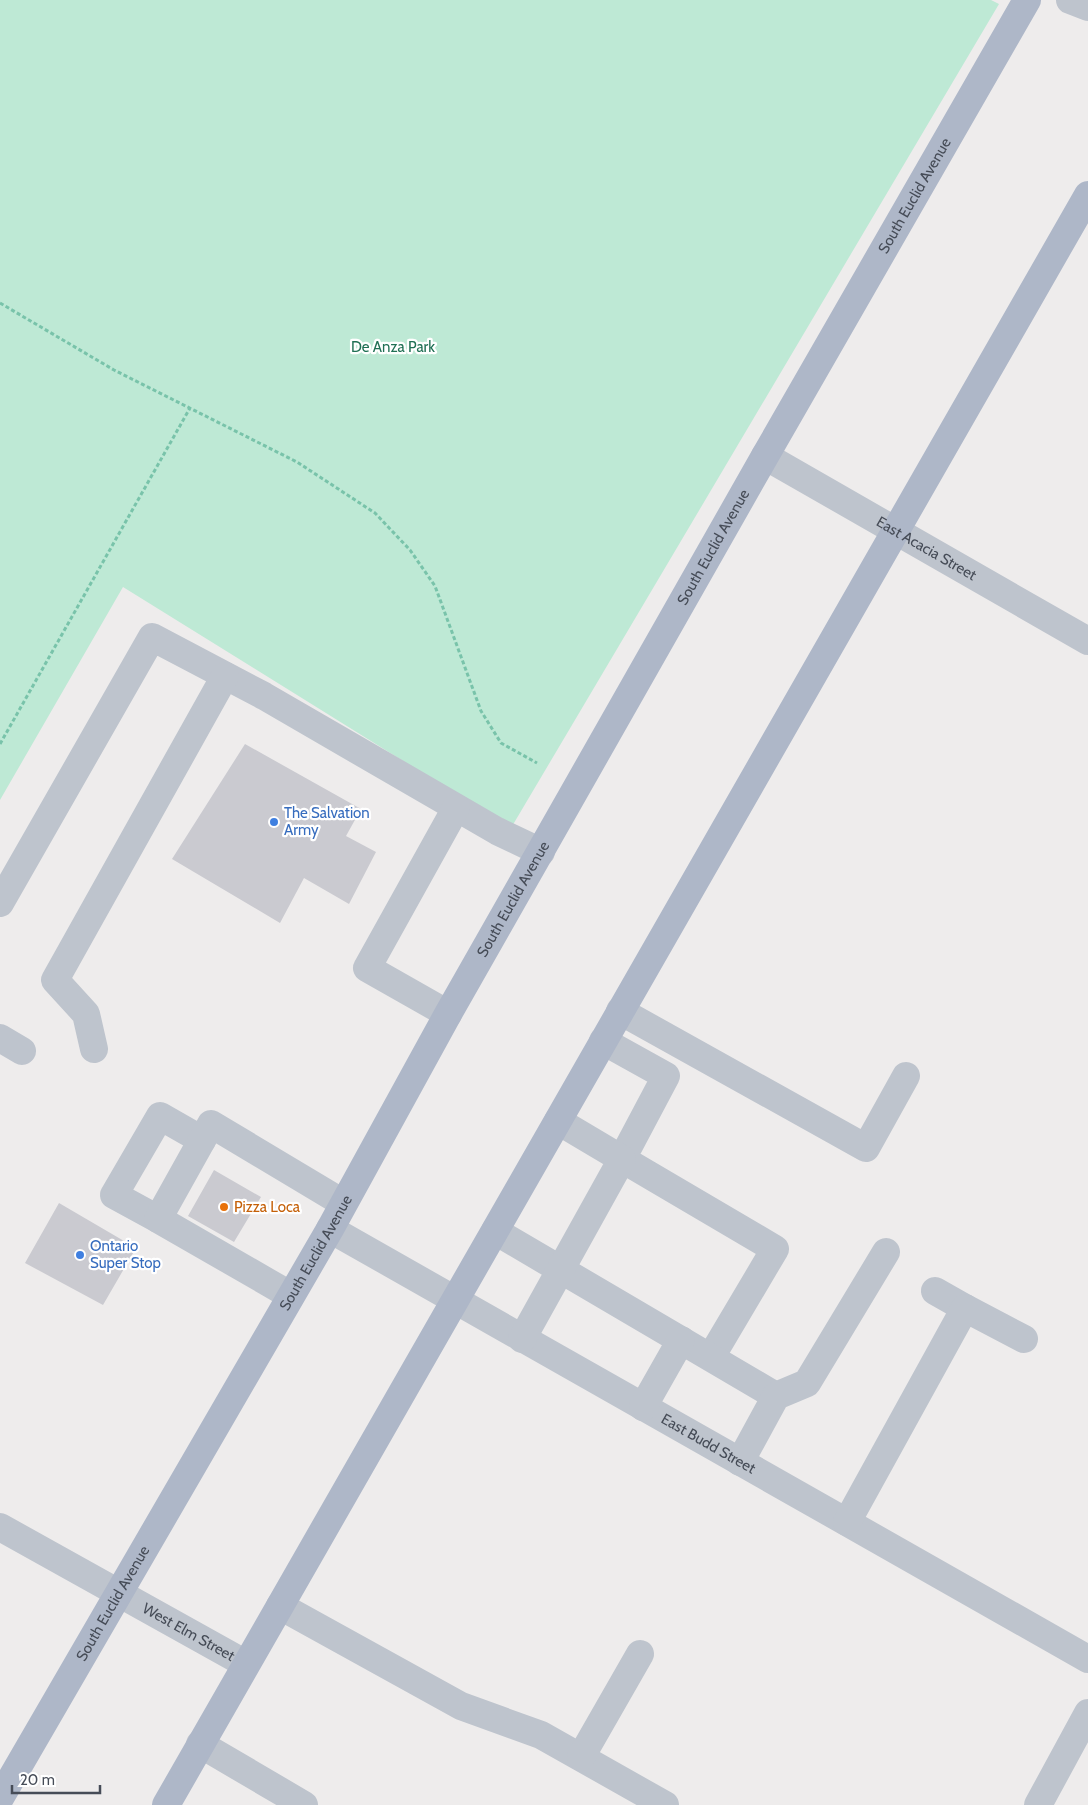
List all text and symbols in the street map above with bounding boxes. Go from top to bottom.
street label: South Euclid Avenue [874,134,955,257]
park label: De Anza Park [351,338,435,356]
street label: South Euclid Avenue [673,486,753,608]
street label: East Acacia Street [873,513,980,584]
place label: The Salvation Army [284,804,370,839]
marker: The Salvation Army [268,816,280,828]
street label: South Euclid Avenue [473,838,553,960]
street label: South Euclid Avenue [276,1192,356,1314]
place label: Pizza Loca [234,1198,301,1216]
marker: Pizza Loca [218,1201,230,1213]
place label: Ontario Super Stop [90,1237,161,1272]
marker: Ontario Super Stop [74,1249,86,1261]
street label: East Budd Street [658,1410,759,1478]
street label: South Euclid Avenue [72,1542,153,1664]
street label: West Elm Street [139,1599,238,1665]
scale bar [12,1762,100,1794]
text: 20 m [20,1771,55,1789]

